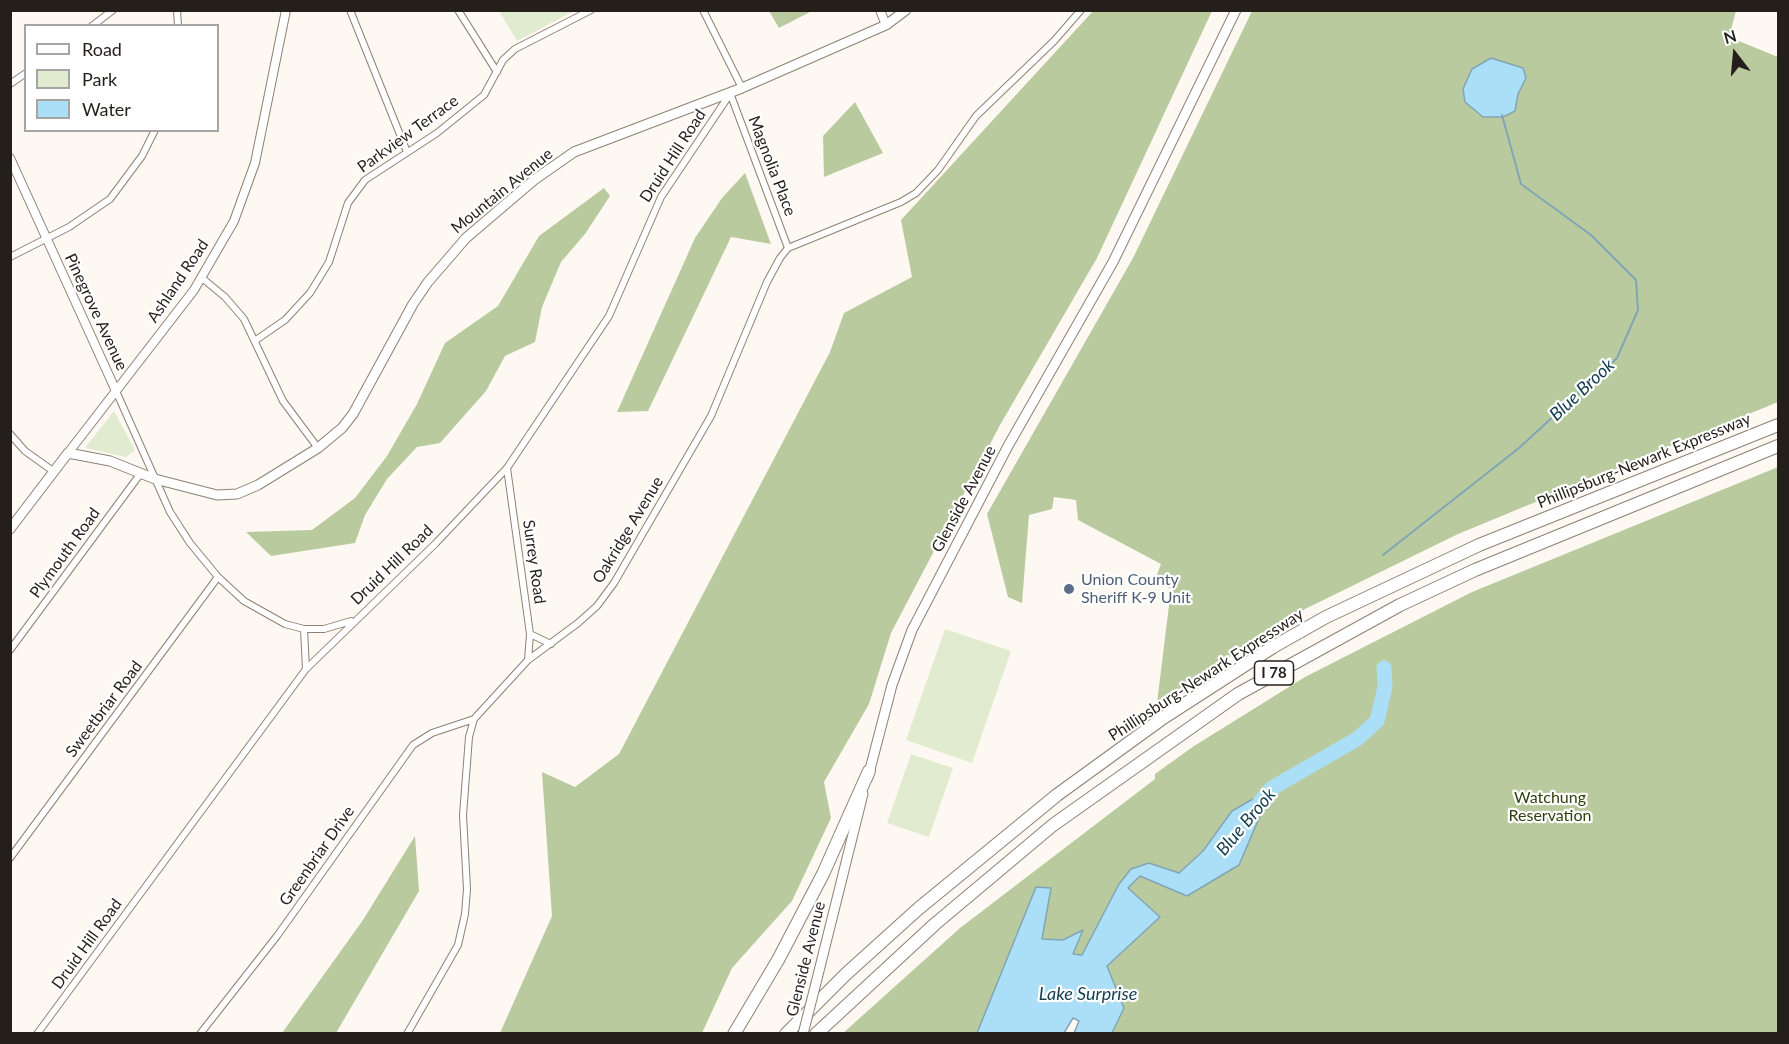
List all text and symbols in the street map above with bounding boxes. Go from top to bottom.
legend [24,24,219,132]
north arrow [1705,24,1765,84]
text: N [1721,25,1738,47]
text: Road [82,38,122,60]
text: Park [82,68,117,90]
street label: Parkview Terrace [354,91,462,177]
text: Water [82,98,131,120]
street label: Druid Hill Road [636,106,710,206]
street label: Magnolia Place [744,113,800,219]
street label: Mountain Avenue [447,144,557,238]
street label: Ashland Road [143,236,213,326]
street label: Pinegrove Avenue [60,250,132,374]
water label: Blue Brook [1545,355,1619,425]
street label: Phillipsburg-Newark Expressway [1534,409,1754,513]
street label: Glenside Avenue [928,442,1000,556]
street label: Oakridge Avenue [589,473,667,587]
street label: Plymouth Road [26,504,104,602]
street label: Surrey Road [519,519,549,605]
street label: Druid Hill Road [347,521,437,609]
place label: Union County Sheriff K-9 Unit [1081,570,1191,608]
marker: Union County Sheriff K-9 Unit [1062,582,1076,596]
street label: Phillipsburg-Newark Expressway [1105,605,1307,745]
street label: Sweetbriar Road [62,657,146,761]
road number: I 78 [1254,661,1294,685]
water label: Blue Brook [1212,784,1280,860]
park label: Watchung Reservation [1509,788,1591,826]
street label: Greenbriar Drive [275,802,359,910]
street label: Druid Hill Road [48,895,126,993]
street label: Glenside Avenue [782,899,830,1019]
water label: Lake Surprise [1039,983,1137,1005]

